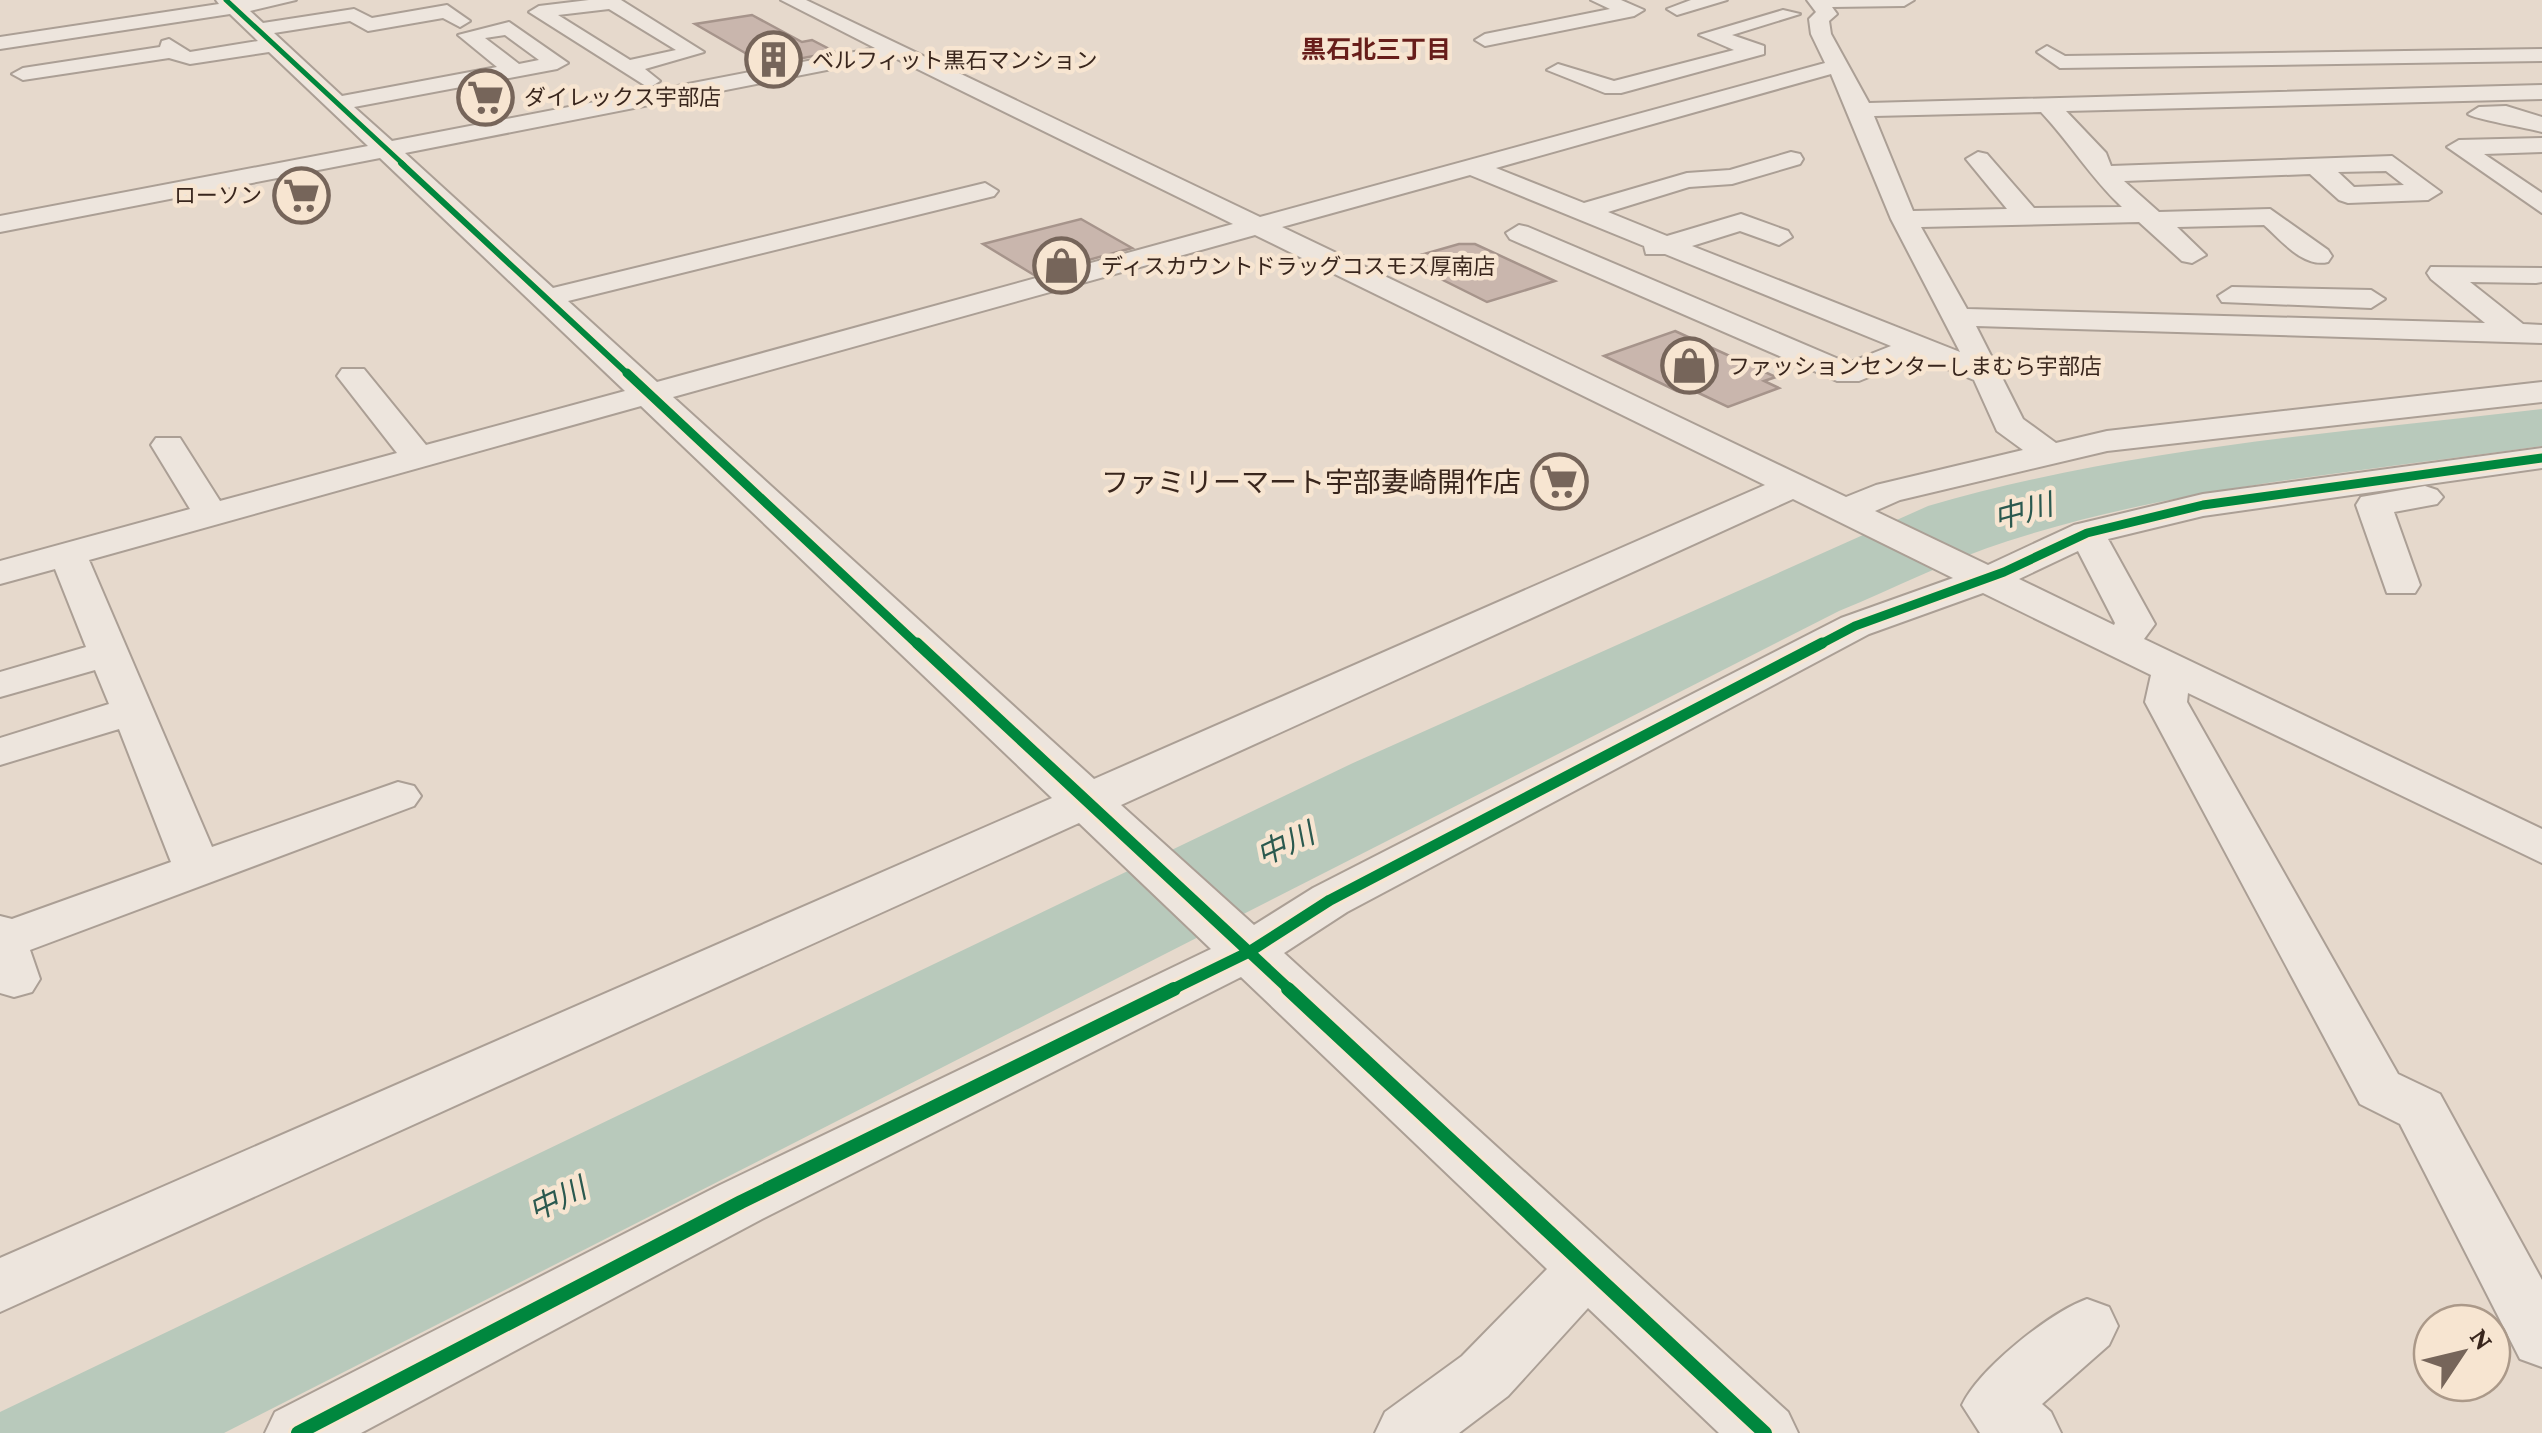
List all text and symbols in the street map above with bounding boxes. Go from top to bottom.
building icon: ベルフィット黒石マンション [743,30,803,90]
district label: 黒石北三丁目 [1301,36,1451,63]
place label: ベルフィット黒石マンション [812,48,1098,73]
supermarket icon: ダイレックス宇部店 [455,67,515,127]
place label: ダイレックス宇部店 [524,85,721,110]
supermarket icon: ローソン [271,165,331,225]
place label: ローソン [174,183,262,208]
shop icon: ディスカウントドラッグコスモス厚南店 [1032,236,1092,296]
place label: ディスカウントドラッグコスモス厚南店 [1101,254,1495,279]
shop icon: ファッションセンターしまむら宇部店 [1659,336,1719,396]
place label: ファッションセンターしまむら宇部店 [1728,354,2102,379]
supermarket icon: ファミリーマート宇部妻崎開作店 [1530,452,1590,512]
place label: ファミリーマート宇部妻崎開作店 [1101,467,1521,498]
water label: 中川 [1990,487,2059,535]
water label: 中川 [1251,815,1322,872]
water label: 中川 [523,1170,594,1227]
north arrow [2412,1303,2512,1403]
text: N [2464,1322,2500,1356]

